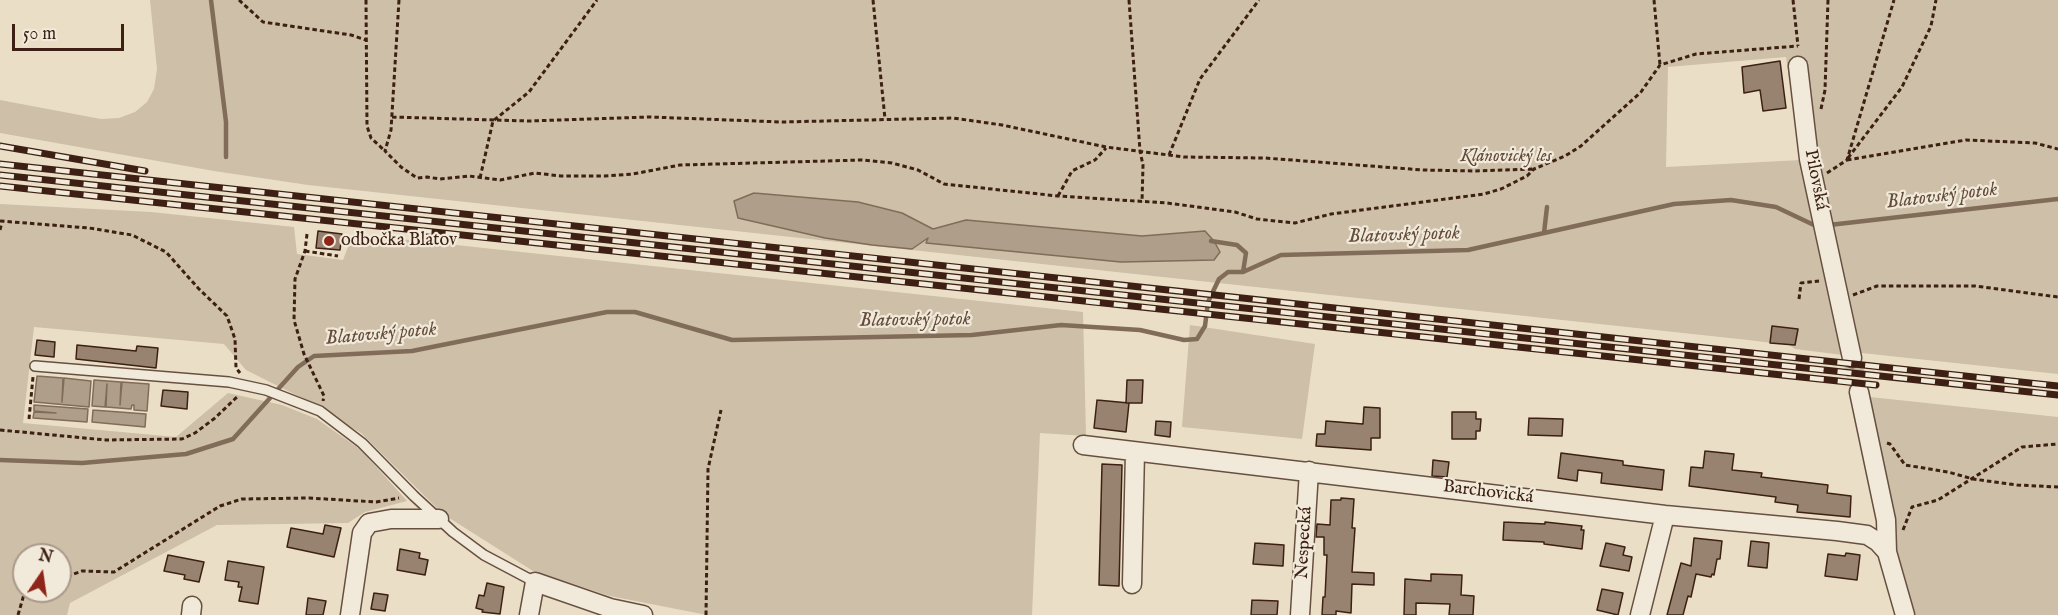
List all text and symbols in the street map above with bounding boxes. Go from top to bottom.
scale bar [15,12,128,50]
text: 50 m [23,23,56,46]
park label: Klánovický les [1460,146,1552,168]
street label: Pilovská [1799,148,1831,212]
water label: Blatovský potok [1885,178,1999,216]
water label: Blatovský potok [1348,222,1460,250]
place label: odbočka Blatov [341,230,457,252]
marker: odbočka Blatov [322,234,336,248]
water label: Blatovský potok [859,308,971,334]
water label: Blatovský potok [324,318,438,352]
street label: Barchovická [1442,477,1534,509]
street label: Nespecká [1292,506,1318,580]
north arrow [12,543,72,603]
text: N [37,546,55,569]

